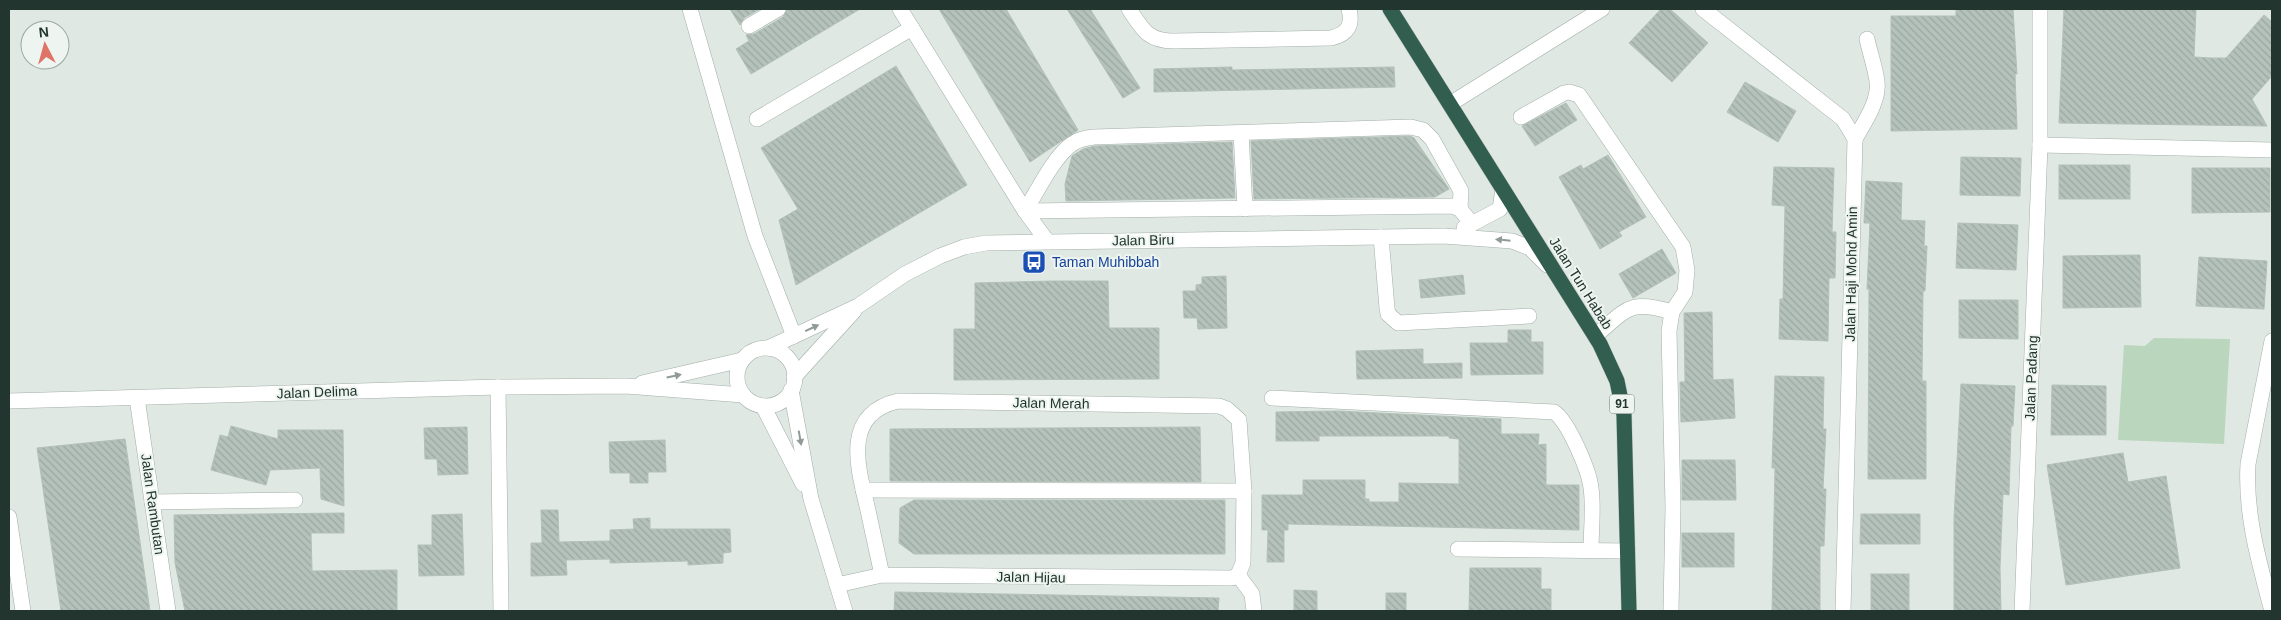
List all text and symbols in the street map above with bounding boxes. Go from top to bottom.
north arrow [20,20,70,70]
text: N [38,24,50,41]
street label: Jalan Haji Mohd Amin [1842,206,1860,342]
street label: Jalan Biru [1112,231,1174,249]
street label: Jalan Tun Habab [1546,234,1616,332]
one-way arrow [1494,236,1510,244]
bus stop icon: Taman Muhibbah [1021,249,1047,275]
place label: Taman Muhibbah [1052,254,1159,270]
one-way arrow [805,324,819,332]
street label: Jalan Padang [2022,335,2040,421]
one-way arrow [666,371,682,379]
street label: Jalan Delima [276,383,358,401]
street label: Jalan Merah [1012,394,1090,412]
road number: 91 [1610,394,1634,414]
one-way arrow [796,431,804,447]
street label: Jalan Rambutan [138,452,168,556]
street label: Jalan Hijau [996,568,1066,586]

